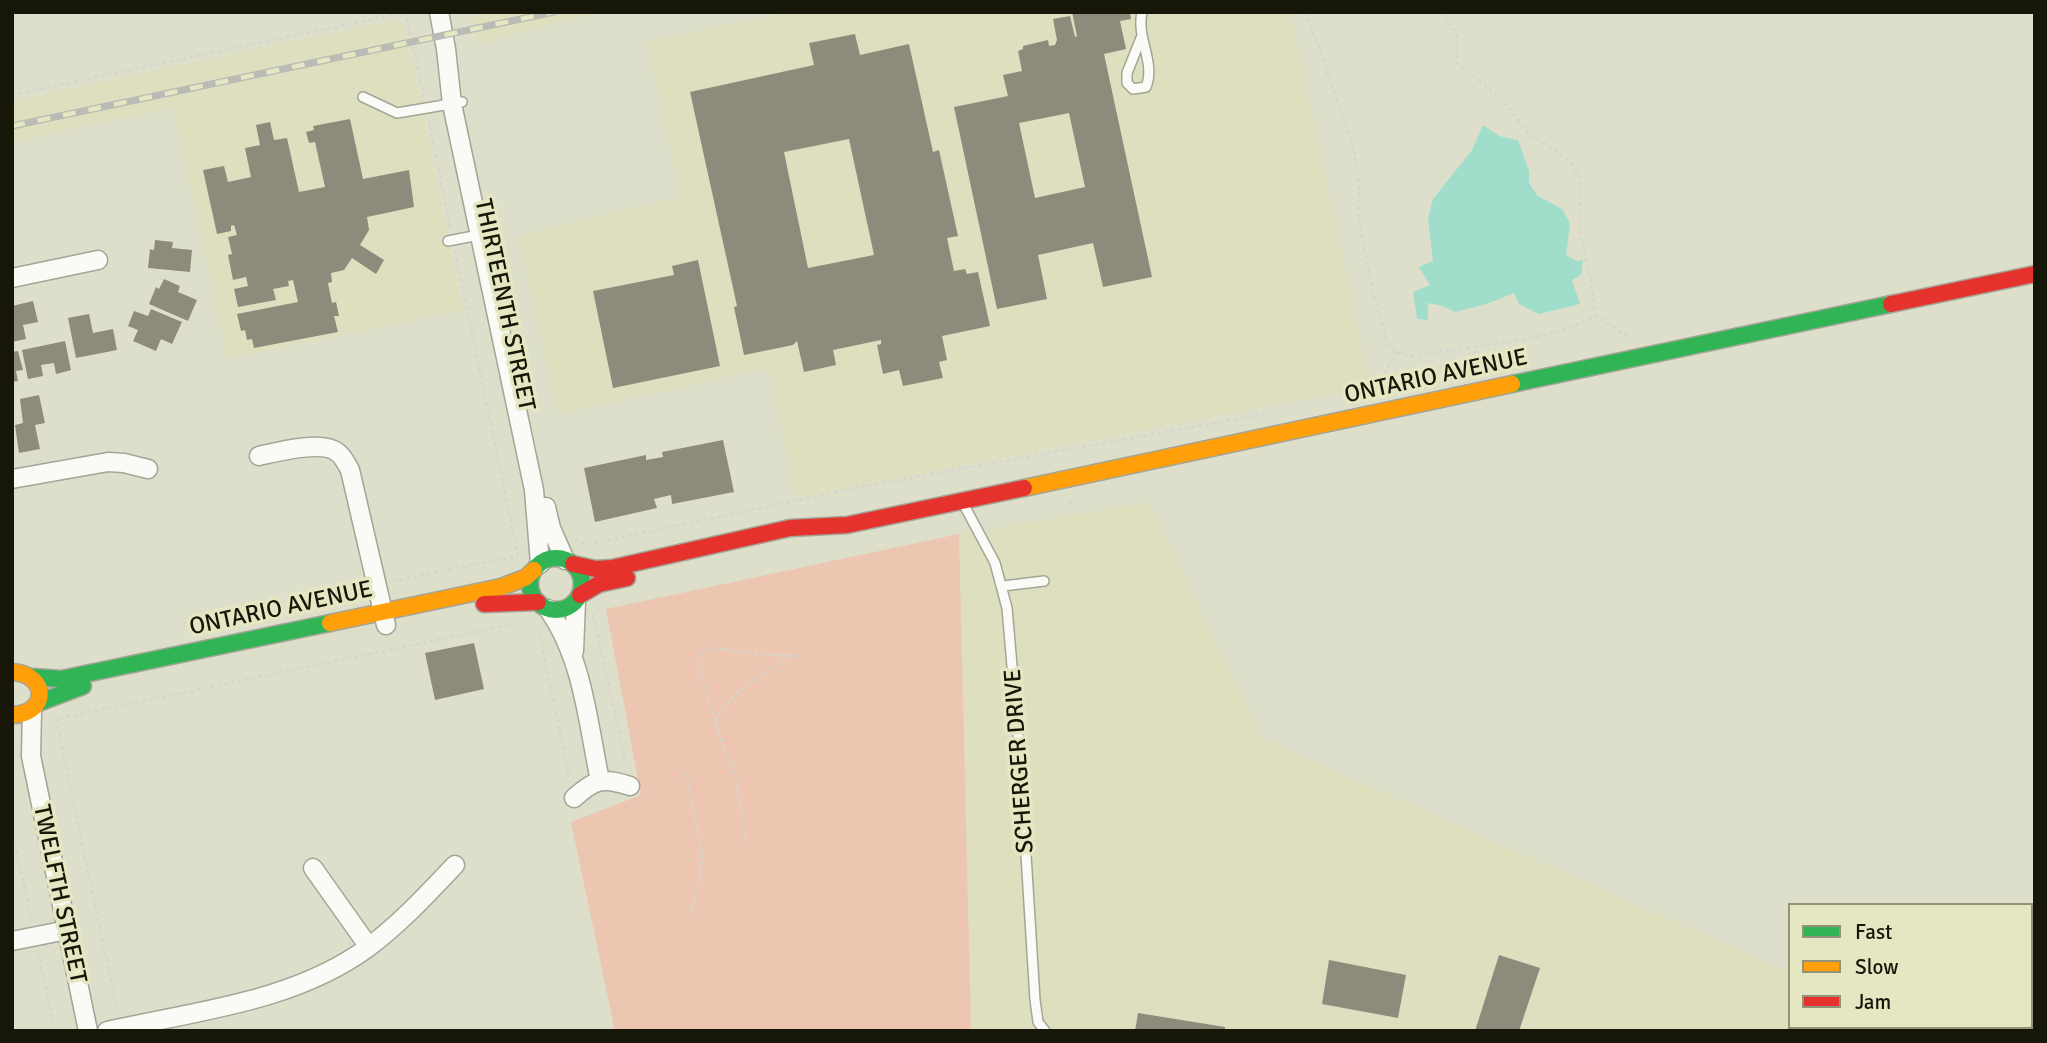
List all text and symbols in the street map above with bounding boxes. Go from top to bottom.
street label: THIRTEENTH STREET [468,197,540,413]
street label: ONTARIO AVENUE [1342,344,1530,410]
street label: ONTARIO AVENUE [187,576,375,642]
street label: SCHERGER DRIVE [999,668,1041,854]
street label: TWELFTH STREET [26,802,92,986]
legend [1788,903,2033,1029]
text: Fast [1855,919,1892,945]
text: Slow [1855,954,1899,980]
text: Jam [1855,989,1891,1015]

